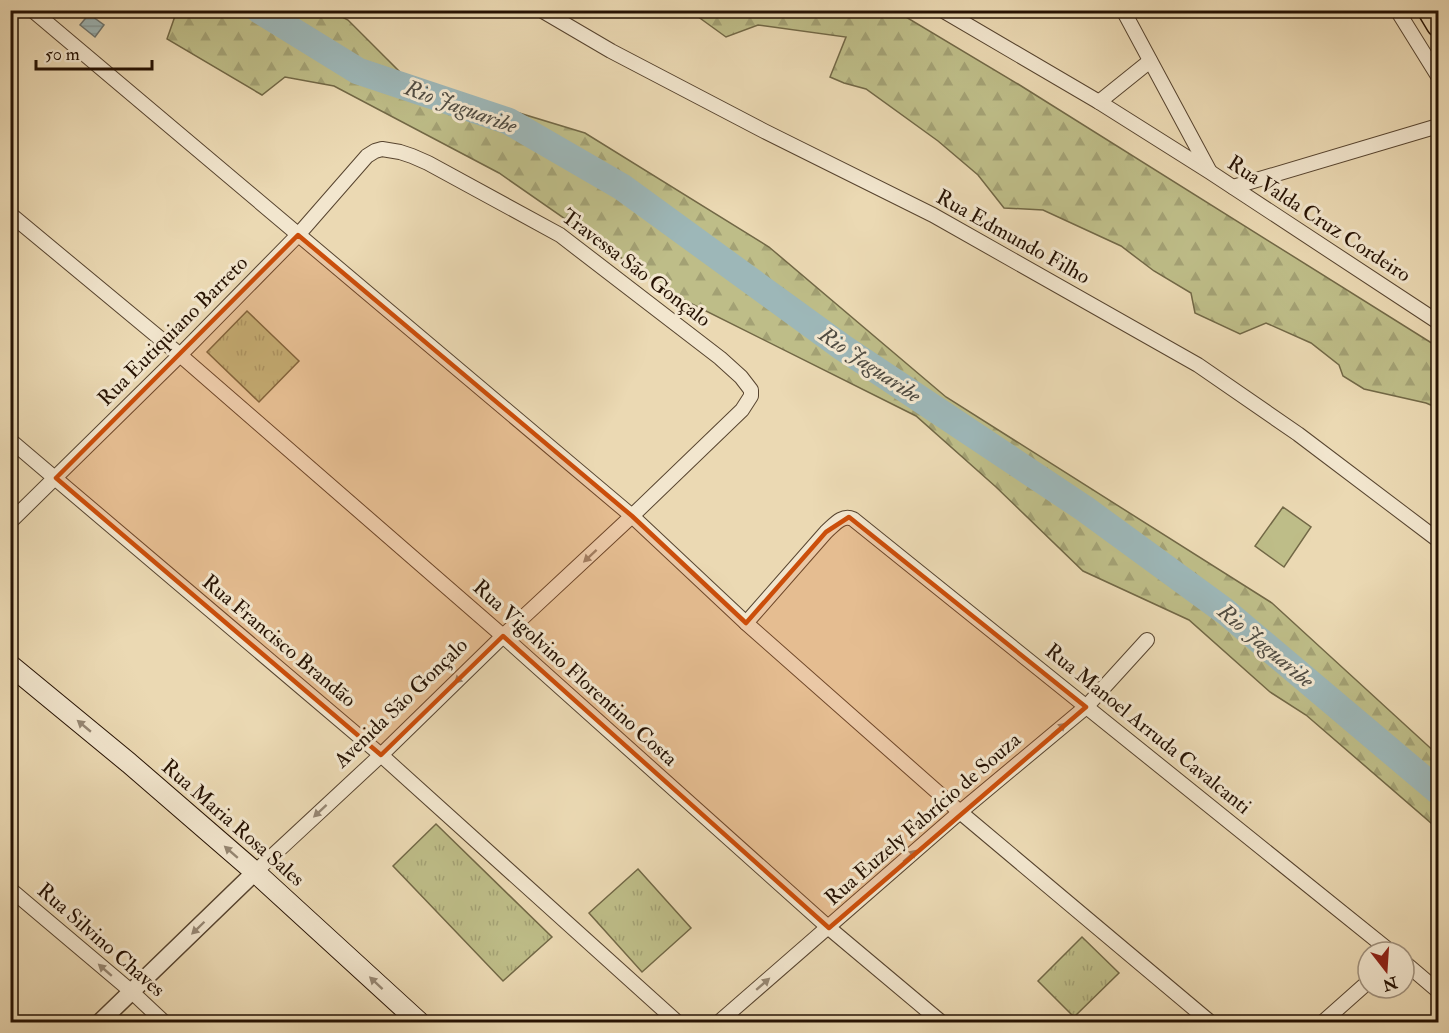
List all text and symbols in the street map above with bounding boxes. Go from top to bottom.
scale bar [36,33,152,71]
text: 50 m [45,43,80,66]
water label: Rio Jaguaribe [400,73,521,140]
street label: Rua Valda Cruz Cordeiro [1222,150,1416,288]
street label: Rua Edmundo Filho [931,184,1095,290]
street label: Travessa São Gonçalo [556,203,716,333]
street label: Rua Eutiquiano Barreto [92,250,254,412]
water label: Rio Jaguaribe [813,320,927,410]
one-way arrow [582,549,597,563]
street label: Rua Francisco Brandão [196,569,362,713]
street label: Rua Vigolvino Florentino Costa [467,574,683,772]
water label: Rio Jaguaribe [1211,597,1320,695]
street label: Avenida São Gonçalo [328,632,474,775]
street label: Rua Manoel Arruda Cavalcanti [1040,638,1257,821]
one-way arrow [455,669,469,683]
one-way arrow [77,720,92,733]
one-way arrow [1051,723,1067,736]
street label: Rua Euzely Fabrício de Souza [819,726,1027,911]
street label: Rua Maria Rosa Sales [156,754,310,892]
one-way arrow [313,804,328,818]
one-way arrow [224,846,239,859]
one-way arrow [903,849,918,863]
street label: Rua Silvino Chaves [31,877,171,1003]
one-way arrow [192,920,206,934]
north arrow [1356,940,1416,1000]
one-way arrow [97,963,113,976]
text: N [1380,971,1401,995]
one-way arrow [368,976,383,990]
one-way arrow [755,978,770,991]

